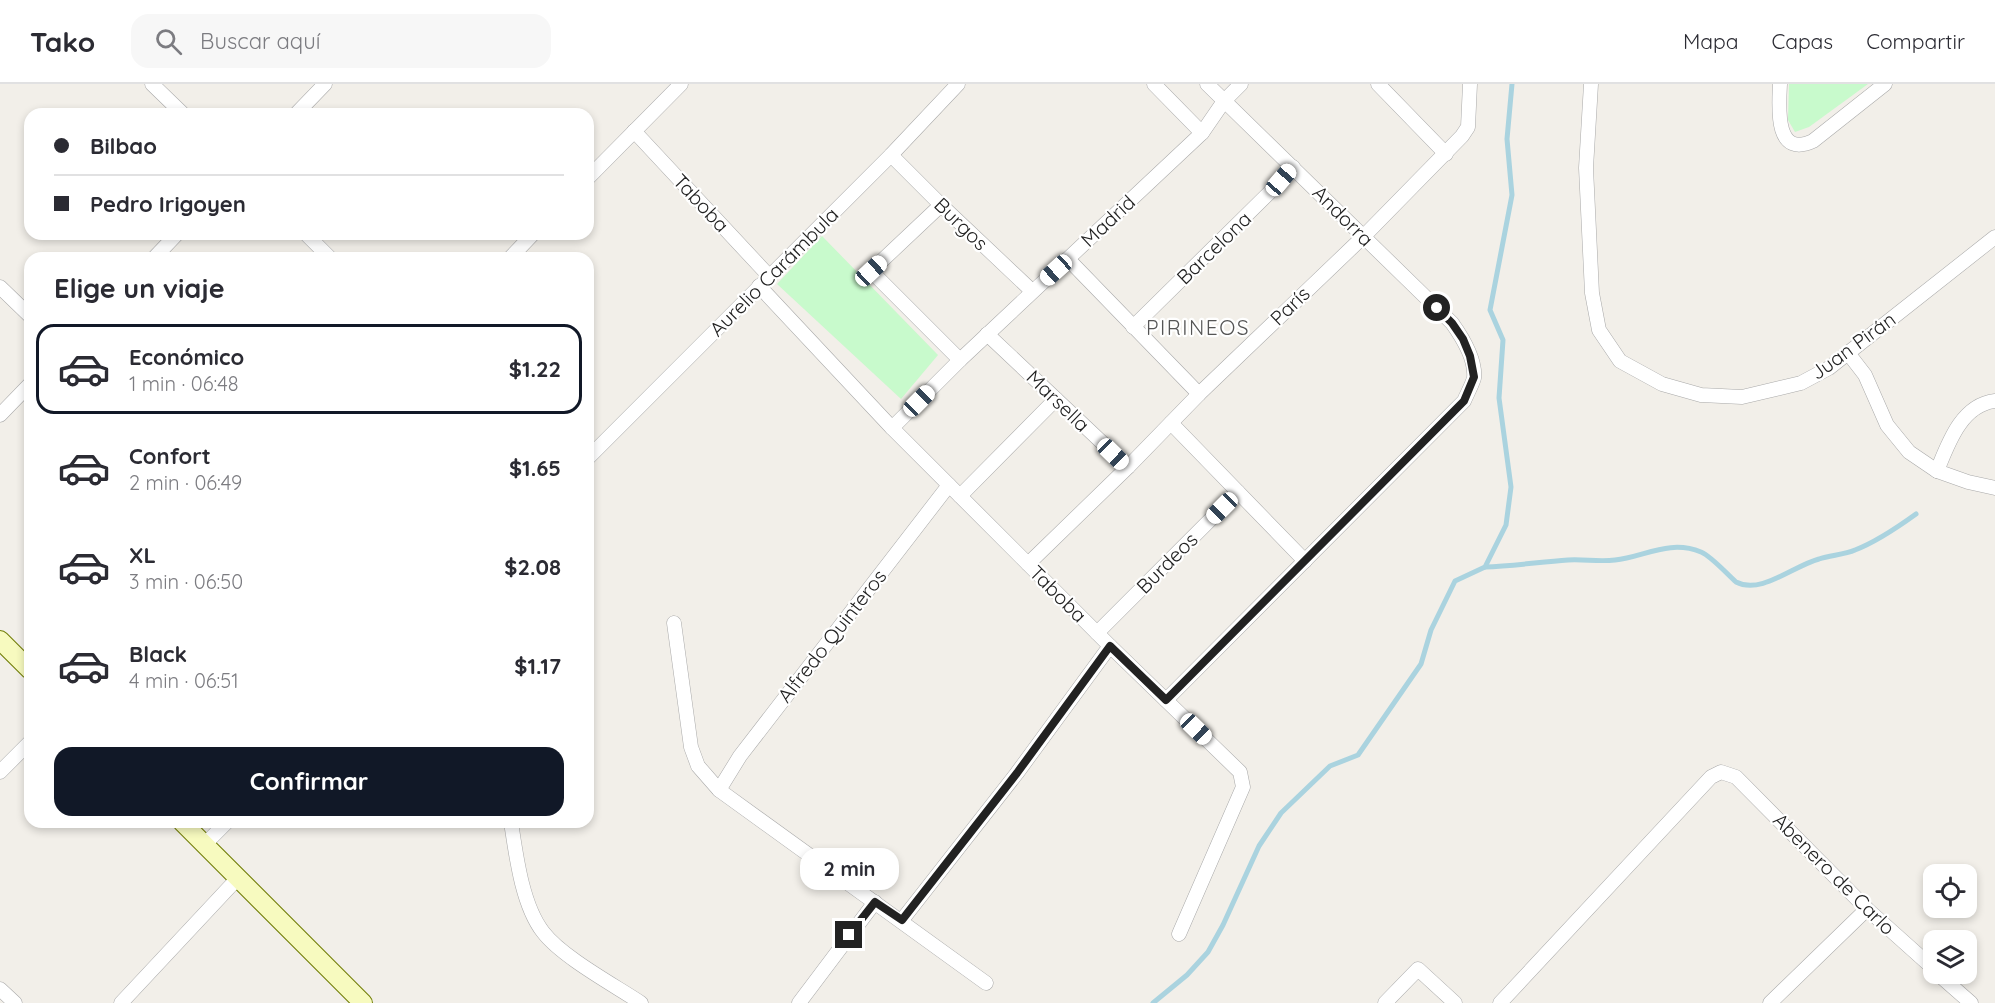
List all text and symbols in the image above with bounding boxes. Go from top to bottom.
search box [131,14,551,68]
text: Tako [30,24,95,59]
icon: search [152,25,185,58]
text: Buscar aquí [200,27,320,55]
text: Mapa [1683,28,1738,54]
text: Capas [1771,28,1833,54]
text: Compartir [1866,28,1965,54]
text: Bilbao [90,132,157,160]
car [1262,161,1300,199]
street label: Taboba [668,168,735,237]
street label: Andorra [1308,180,1379,251]
street label: Madrid [1075,189,1140,252]
text: Pedro Irigoyen [90,190,246,218]
street label: Burgos [929,192,994,255]
street label: Aurelio Carámbula [704,202,843,341]
street label: Barcelona [1171,206,1256,289]
car [1037,251,1075,289]
car [852,252,890,290]
text: Elige un viaje [54,271,225,305]
street label: París [1265,281,1315,330]
route start [1423,294,1450,321]
street label: Juan Pirán [1805,306,1900,385]
district label: PIRINEOS [1146,314,1250,340]
icon: car [57,342,111,396]
text: Económico [129,343,244,371]
text: $1.22 [509,355,561,383]
street label: Marsella [1021,364,1095,437]
text: 1 min · 06:48 [129,371,239,396]
car [900,382,938,420]
car [1094,435,1132,473]
icon: car [57,441,111,495]
text: Confort [129,442,211,470]
text: $1.65 [509,454,561,482]
text: 2 min · 06:49 [129,470,242,495]
car [1203,489,1241,527]
street label: Burdeos [1131,527,1203,599]
icon: car [57,540,111,594]
text: XL [129,541,156,569]
text: $2.08 [504,553,561,581]
street label: Taboba [1025,560,1092,627]
street label: Alfredo Quinteros [772,564,891,707]
text: 3 min · 06:50 [129,569,243,594]
icon: car [57,639,111,693]
text: Black [129,640,187,668]
text: $1.17 [514,652,561,680]
text: 4 min · 06:51 [129,668,239,693]
car [1177,710,1215,748]
button: Confirmar [54,747,564,816]
street label: Abenero de Carlo [1768,807,1901,940]
callout: 2 min [800,848,898,890]
text: 2 min [823,856,876,881]
map controls [1923,864,1977,984]
button: locate [1923,864,1977,918]
route end [835,921,862,948]
button: layers [1923,930,1977,984]

